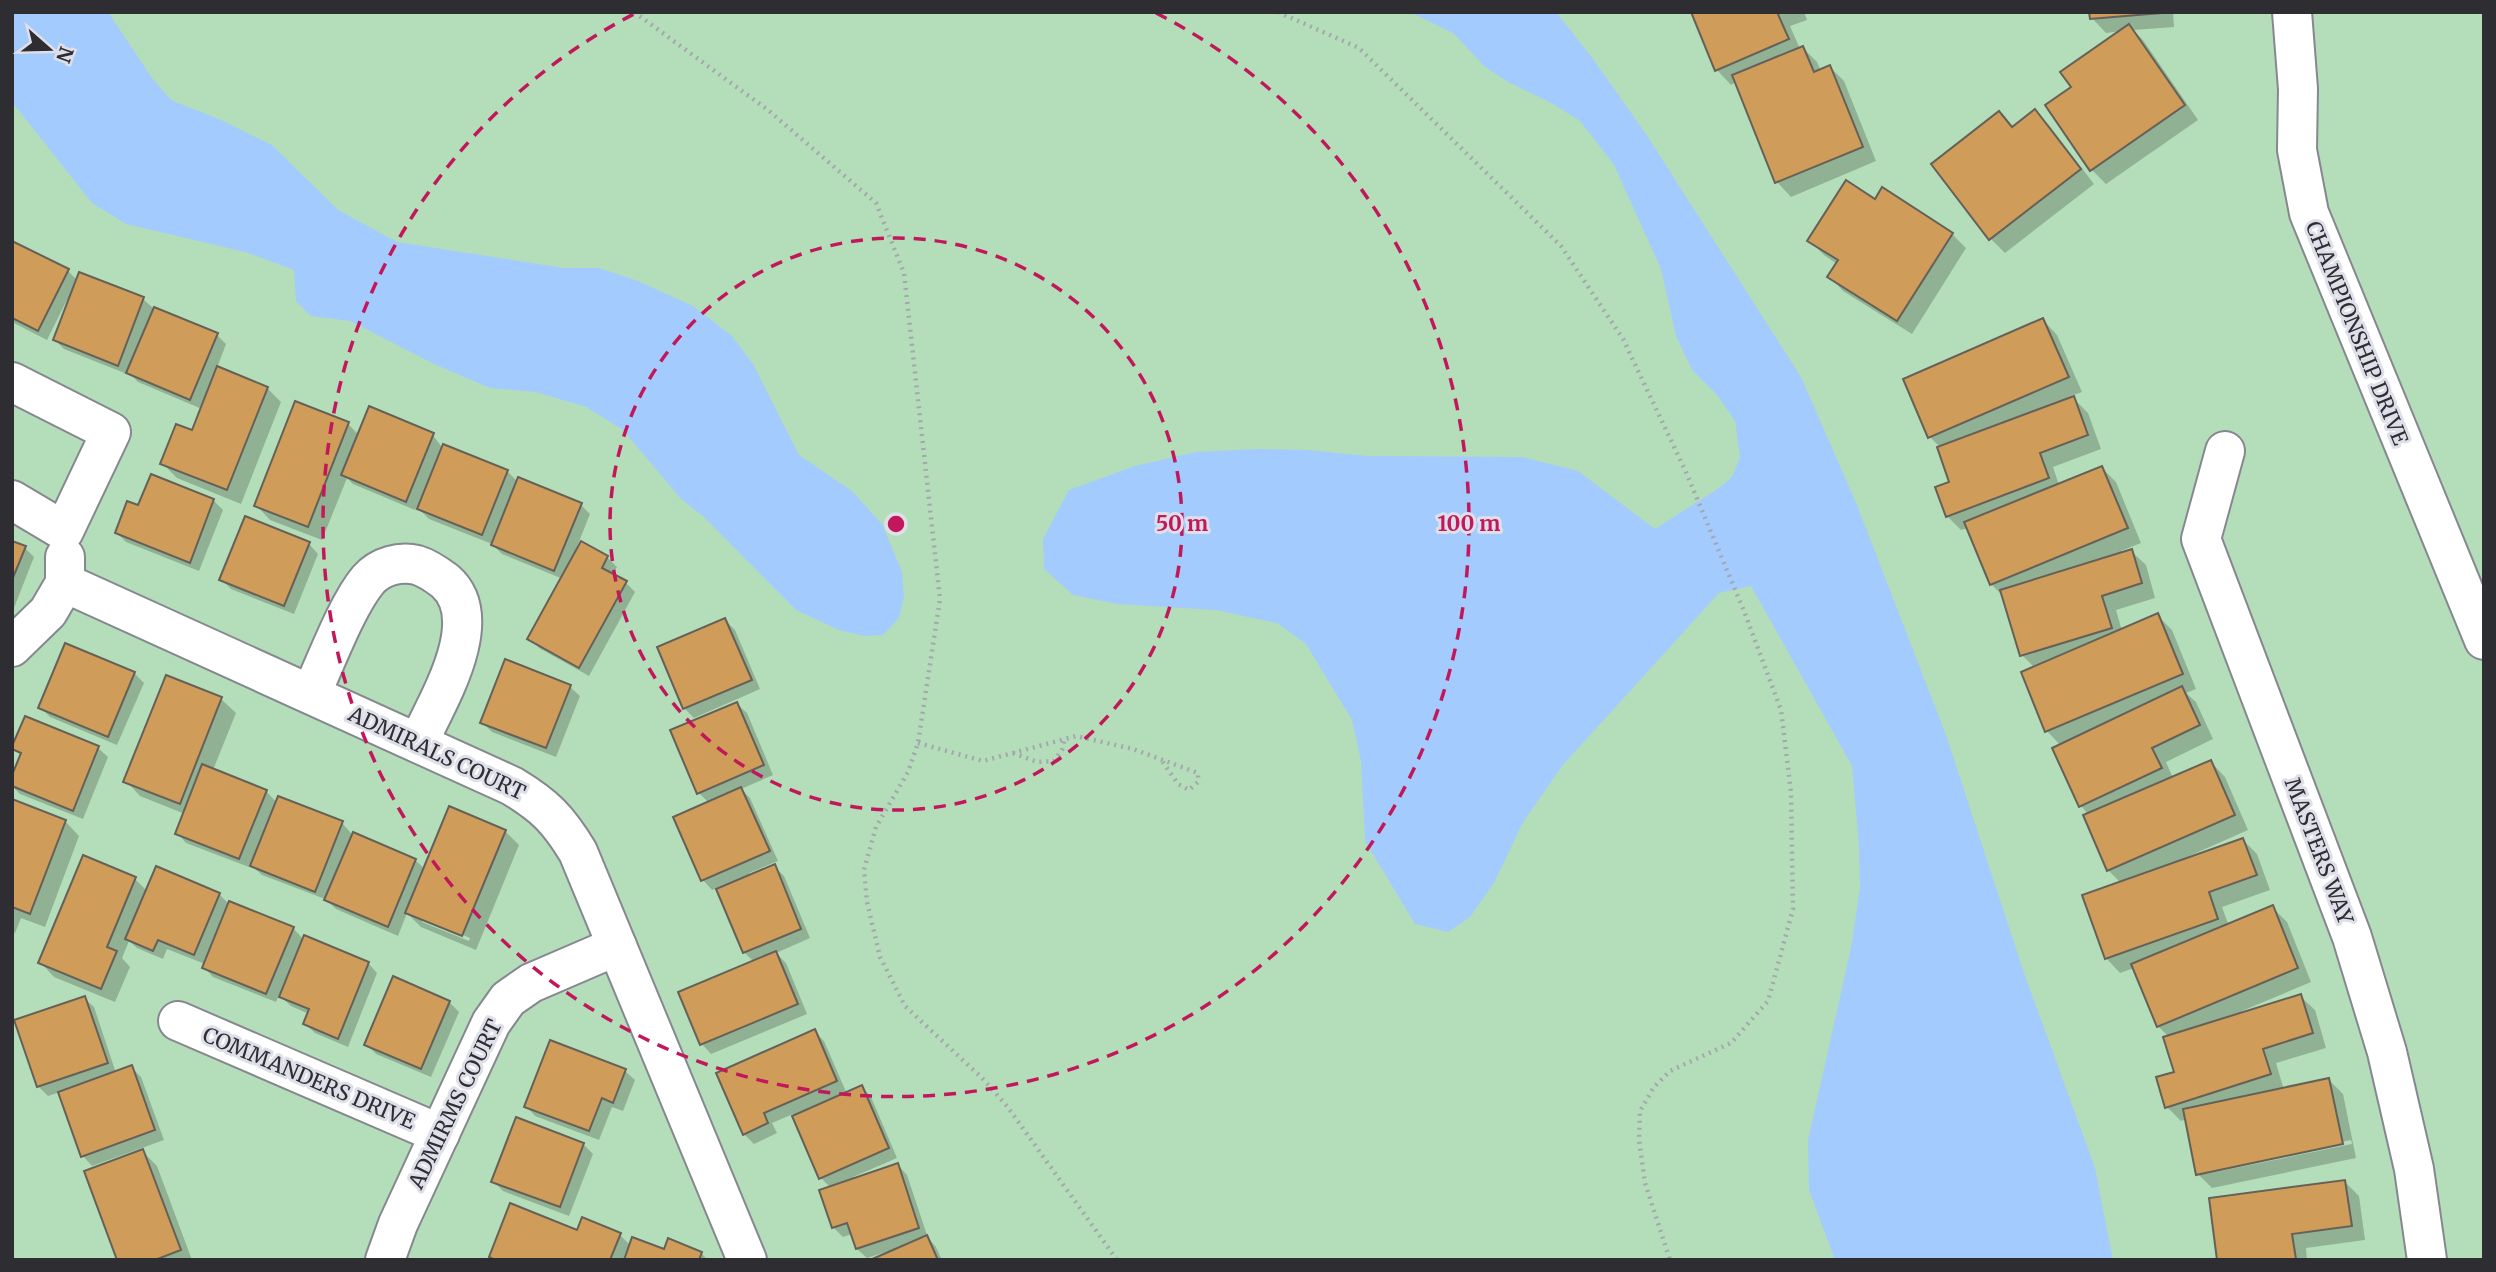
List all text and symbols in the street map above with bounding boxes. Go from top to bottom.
north arrow [14,14,84,84]
text: N [51,44,79,66]
street label: CHAMPIONSHIP DRIVE [2300,217,2415,450]
text: 50 m [1156,510,1208,537]
text: 100 m [1438,510,1500,537]
centre of rings [884,512,908,536]
street label: ADMIRALS COURT [343,700,530,806]
street label: MASTERS WAY [2279,774,2359,928]
street label: ADMIRMS COURT [402,1015,508,1194]
street label: COMMANDERS DRIVE [199,1021,420,1135]

